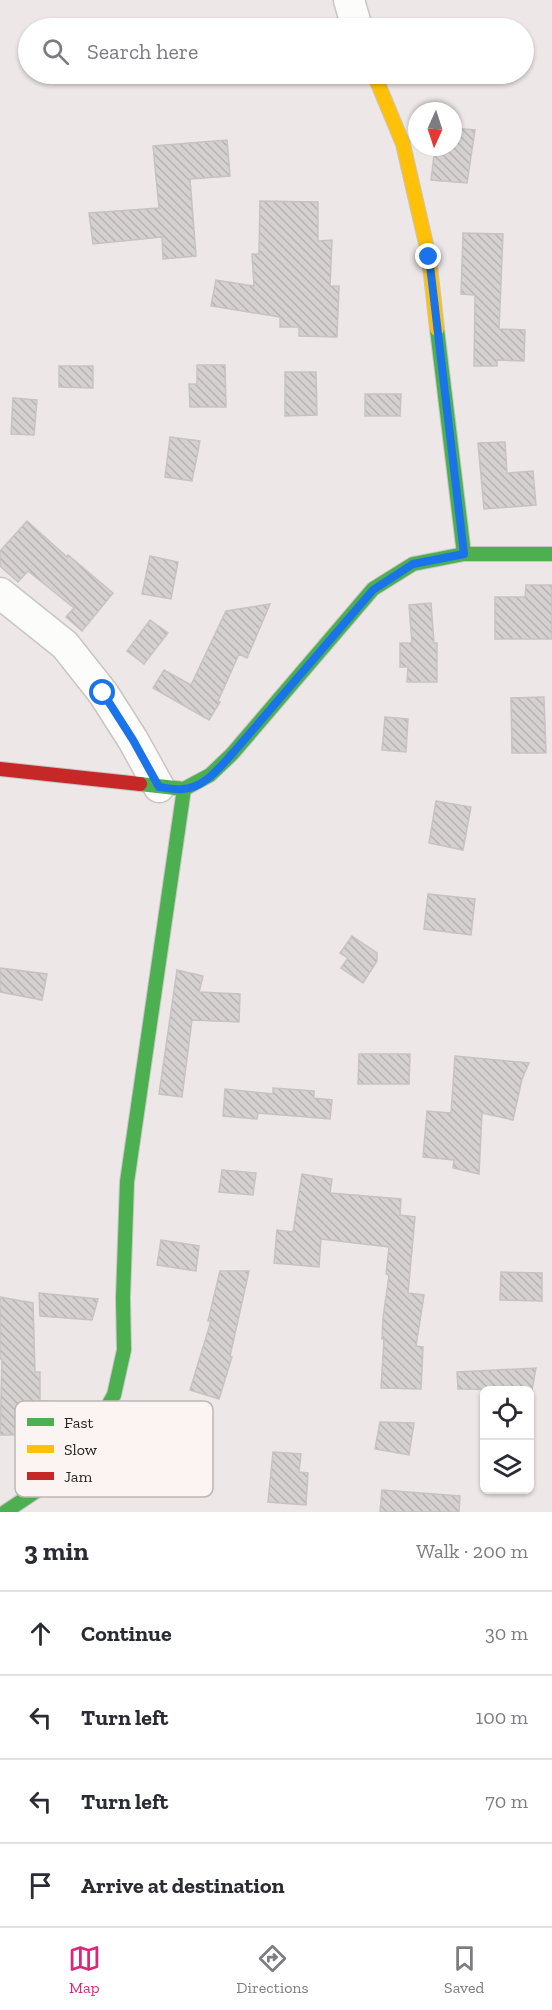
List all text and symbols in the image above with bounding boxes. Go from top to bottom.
search box [18,18,534,84]
icon: search [39,35,72,68]
text: Search here [87,38,198,65]
north arrow [408,102,462,156]
route end [415,243,441,269]
route start [89,679,115,705]
map controls [480,1386,534,1494]
button: locate [480,1386,534,1440]
legend [15,1401,213,1497]
text: Fast [64,1413,93,1432]
text: Slow [64,1440,98,1459]
button: layers [480,1440,534,1494]
text: Jam [64,1467,93,1486]
text: 3 min [24,1535,89,1567]
text: Walk · 200 m [416,1539,528,1563]
icon: ahead [24,1617,57,1650]
text: Continue [81,1620,172,1647]
text: 30 m [485,1621,528,1645]
icon: left [24,1701,57,1734]
text: Turn left [81,1704,168,1731]
text: 100 m [475,1705,528,1729]
icon: left [24,1785,57,1818]
text: Turn left [81,1788,168,1815]
text: 70 m [485,1789,528,1813]
icon: arrive [24,1869,57,1902]
text: Arrive at destination [81,1872,284,1899]
tab: Map [68,1942,101,1997]
tab: Directions [236,1942,309,1997]
tab: Saved [444,1942,484,1997]

